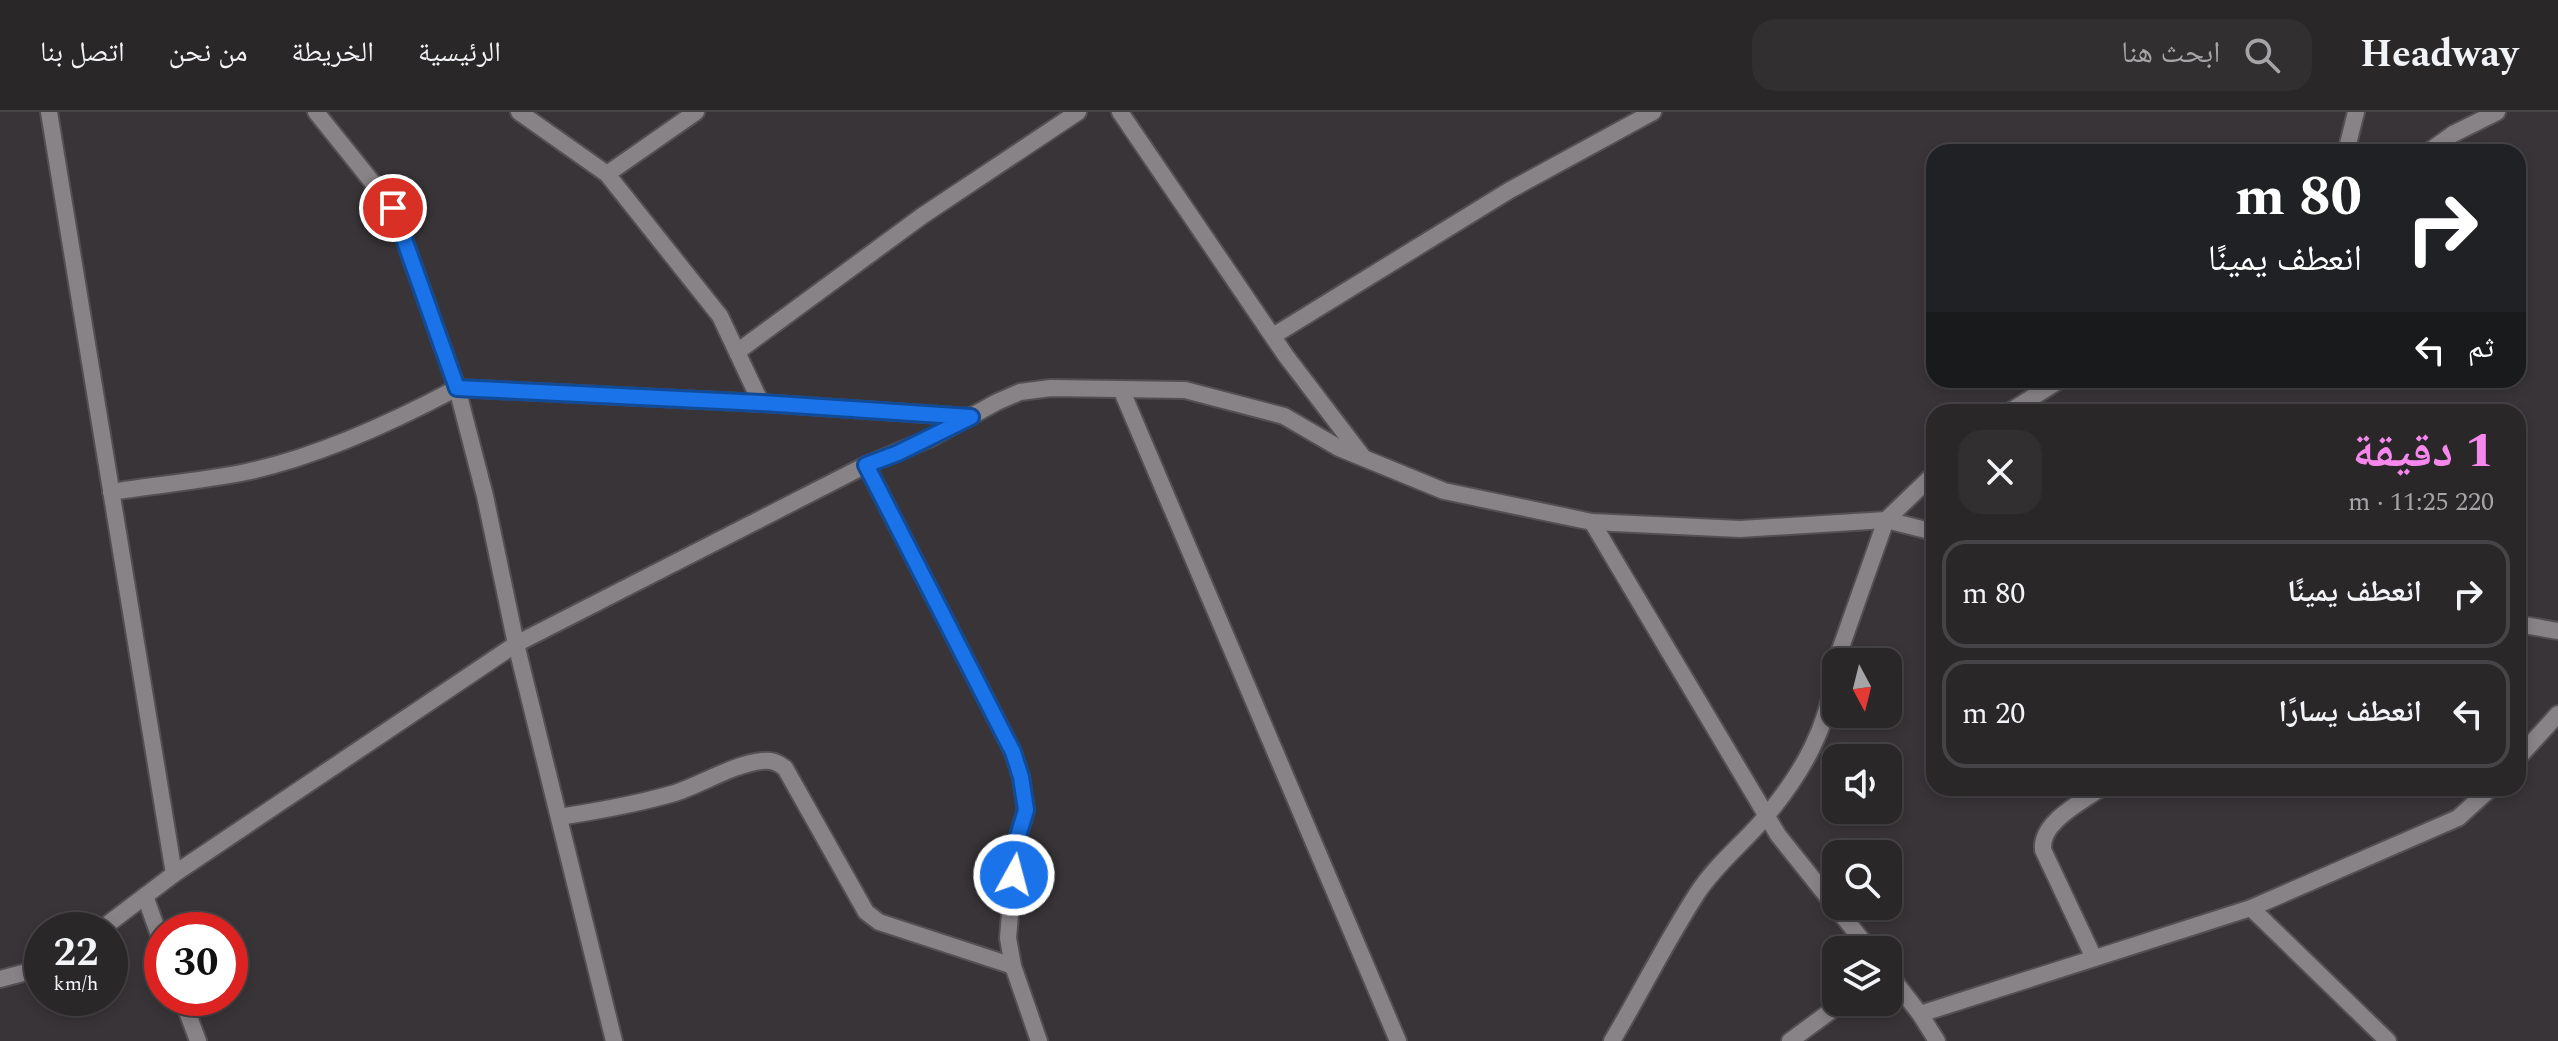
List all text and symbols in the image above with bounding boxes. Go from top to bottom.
search box [1752,19,2312,91]
text: Headway [2360,26,2518,84]
text: ابحث هنا [2121,30,2220,76]
text: اتصل بنا [40,31,125,74]
text: من نحن [169,31,247,74]
text: الخريطة [291,31,374,74]
text: الرئيسية [418,31,501,74]
icon: search [2240,33,2284,77]
text: 80 m [2235,155,2362,240]
pin [359,174,427,242]
icon: right [2390,176,2494,280]
icon: arrive [371,186,415,230]
text: انعطف يمينًا [2208,232,2362,287]
text: ثم [2468,325,2494,371]
icon: left [2408,328,2452,372]
text: 1 دقيقة [2352,415,2494,488]
button: close [1958,430,2042,514]
text: 220 m · 11:25 [2348,482,2494,522]
text: انعطف يمينًا [2287,569,2422,615]
text: 80 m [1962,571,2025,617]
icon: right [2446,572,2490,616]
north arrow [1822,648,1902,728]
map controls [1822,648,1902,1016]
text: انعطف يسارًا [2278,689,2422,735]
text: 20 m [1962,691,2025,737]
icon: left [2446,692,2490,736]
button: sound [1822,744,1902,824]
position arrow [972,833,1056,917]
button: search [1822,840,1902,920]
speed limit sign: 30 [144,912,248,1016]
text: 22 [54,923,98,984]
button: layers [1822,936,1902,1016]
text: km/h [54,969,99,999]

